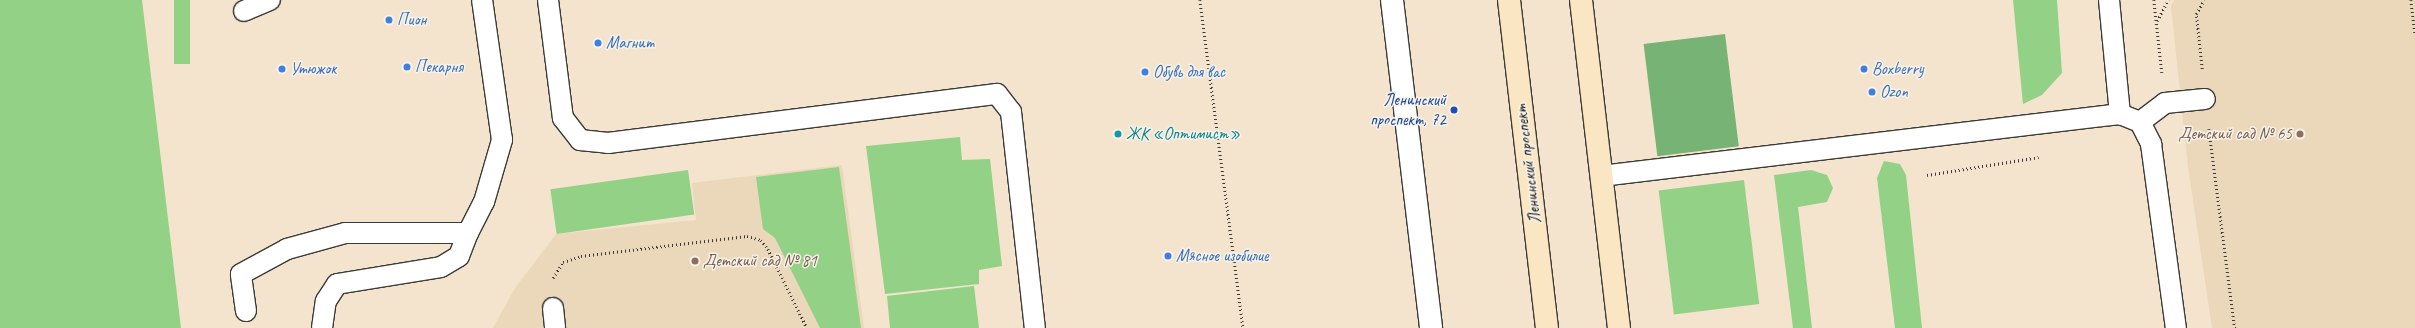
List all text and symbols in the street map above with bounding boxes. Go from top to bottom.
place label: Пион [397,10,427,30]
marker: Пион [384,15,394,25]
place label: Магнит [606,33,654,53]
marker: Магнит [593,38,603,48]
place label: Пекарня [415,57,463,77]
place label: Утюжок [290,59,336,79]
place label: Boxberry [1872,59,1924,79]
marker: Пекарня [402,62,412,72]
place label: Обувь для вас [1153,62,1226,82]
marker: Утюжок [277,64,287,74]
marker: Boxberry [1859,64,1869,74]
marker: Обувь для вас [1140,67,1150,77]
place label: Ozon [1880,82,1908,102]
marker: Ozon [1867,87,1877,97]
place label: Ленинский проспект, 72 [1370,90,1446,130]
street label: Ленинский проспект [1511,103,1545,225]
marker: Ленинский проспект, 72 [1449,105,1459,115]
place label: ЖК «Оптимист» [1126,124,1240,144]
place label: Детский сад № 65 [2178,124,2292,144]
marker: ЖК «Оптимист» [1113,129,1123,139]
marker: Детский сад № 65 [2295,129,2305,139]
place label: Мясное изобилие [1176,246,1268,266]
place label: Детский сад № 81 [703,251,817,271]
marker: Мясное изобилие [1163,251,1173,261]
marker: Детский сад № 81 [690,256,700,266]

